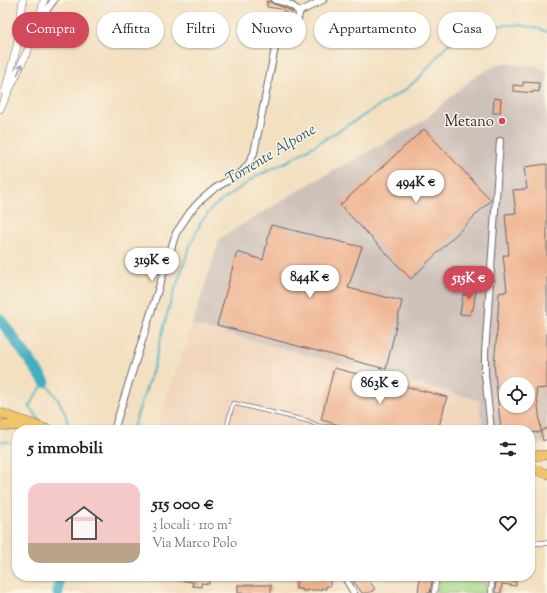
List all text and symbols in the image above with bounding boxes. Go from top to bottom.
chip: Compra [12,12,89,48]
chip: Affitta [97,12,164,48]
chip: Filtri [172,12,229,48]
chip: Nuovo [237,12,306,48]
chip: Appartamento [314,12,430,48]
chip: Casa [438,12,496,48]
one-way arrow [17,63,24,75]
place label: Metano [445,112,494,133]
marker: Metano [497,116,507,126]
water label: Torrente Alpone [222,119,321,191]
pin: 494K € [383,170,449,204]
text: 494K € [396,174,436,192]
pin: 319K € [119,248,185,282]
text: 319K € [134,252,170,270]
pin: 844K € [277,265,343,299]
pin: 515K € [436,266,502,300]
text: 844K € [290,269,330,287]
text: 515K € [452,270,486,288]
pin: 863K € [347,371,413,405]
text: 863K € [361,375,399,393]
map controls [499,377,535,413]
button: locate [499,377,535,413]
text: 5 immobili [28,437,103,461]
icon: filters [497,438,519,460]
text: 515 000 € [152,493,214,517]
icon: home [60,499,108,547]
icon: heart [497,512,519,534]
text: 3 locali · 110 m² [152,517,232,535]
text: Via Marco Polo [152,535,237,553]

